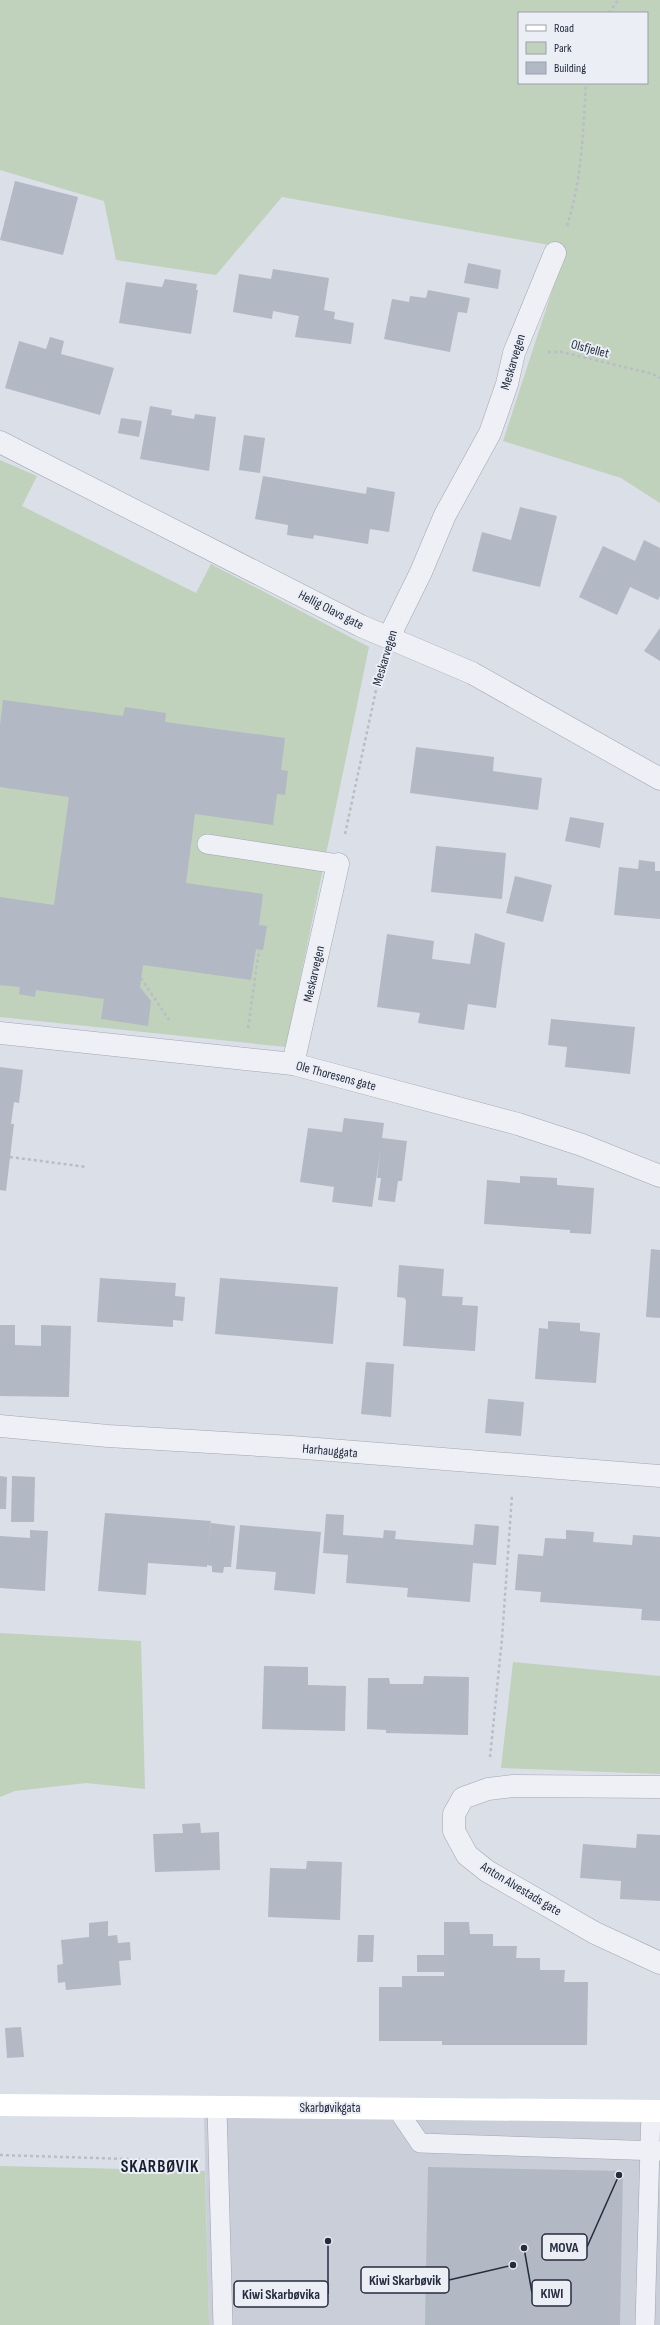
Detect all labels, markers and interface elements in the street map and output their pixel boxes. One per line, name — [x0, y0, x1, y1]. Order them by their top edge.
legend — [518, 12, 648, 84]
text: Road — [554, 21, 574, 36]
text: Park — [554, 41, 572, 56]
text: Building — [554, 61, 586, 76]
street label: Meskarvegen — [497, 332, 529, 392]
street label: Olsfjellet — [569, 336, 611, 362]
street label: Hellig Olavs gate — [296, 587, 366, 633]
street label: Meskarvegen — [369, 628, 401, 688]
street label: Meskarvegen — [300, 944, 328, 1004]
street label: Ole Thoresens gate — [294, 1058, 378, 1094]
street label: Harhauggata — [302, 1441, 358, 1461]
street label: Anton Alvestads gate — [477, 1858, 564, 1919]
street label: Skarbøvikgata — [299, 2100, 361, 2116]
district label: SKARBØVIK — [121, 2157, 199, 2177]
callout: MOVA — [542, 2234, 587, 2260]
text: MOVA — [550, 2239, 579, 2256]
callout: Kiwi Skarbøvik — [361, 2267, 449, 2293]
text: Kiwi Skarbøvik — [369, 2272, 441, 2289]
callout: KIWI — [532, 2280, 571, 2306]
callout: Kiwi Skarbøvika — [234, 2281, 328, 2307]
text: KIWI — [541, 2285, 563, 2302]
text: Kiwi Skarbøvika — [242, 2286, 320, 2303]

